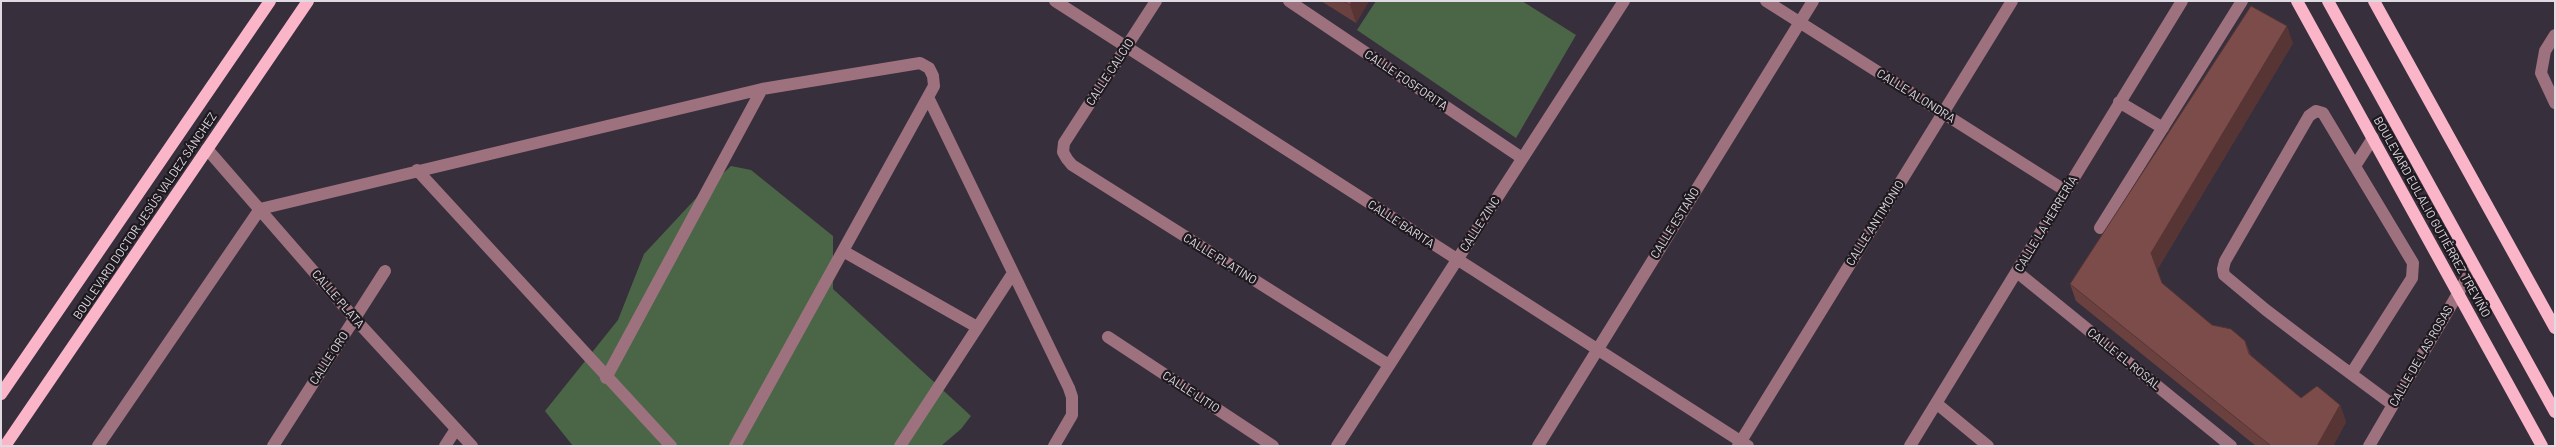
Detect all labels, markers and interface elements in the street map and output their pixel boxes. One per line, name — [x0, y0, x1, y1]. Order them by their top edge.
street label: CALLE CALCIO — [1083, 36, 1137, 108]
street label: CALLE FOSFORITA — [1362, 47, 1450, 113]
street label: CALLE ALONDRA — [1874, 66, 1958, 126]
street label: BOULEVARD DOCTOR JESÚS VALDEZ SÁNCHEZ — [70, 110, 220, 322]
street label: BOULEVARD EULALIO GUTIÉRREZ TREVIÑO — [2371, 114, 2493, 320]
street label: CALLE LA HERRERÍA — [2012, 173, 2080, 275]
street label: CALLE ANTIMONIO — [1843, 178, 1907, 268]
street label: CALLE ESTAÑO — [1647, 185, 1703, 261]
street label: CALLE ZINC — [1457, 194, 1503, 254]
street label: CALLE BARITA — [1365, 197, 1437, 251]
street label: CALLE PLATINO — [1180, 231, 1260, 287]
street label: CALLE PLATA — [309, 267, 367, 331]
street label: CALLE DE LAS ROSAS — [2386, 303, 2456, 409]
street label: CALLE EL ROSAL — [2084, 325, 2164, 393]
street label: CALLE ORO — [307, 329, 351, 387]
street label: CALLE LITIO — [1160, 368, 1222, 416]

